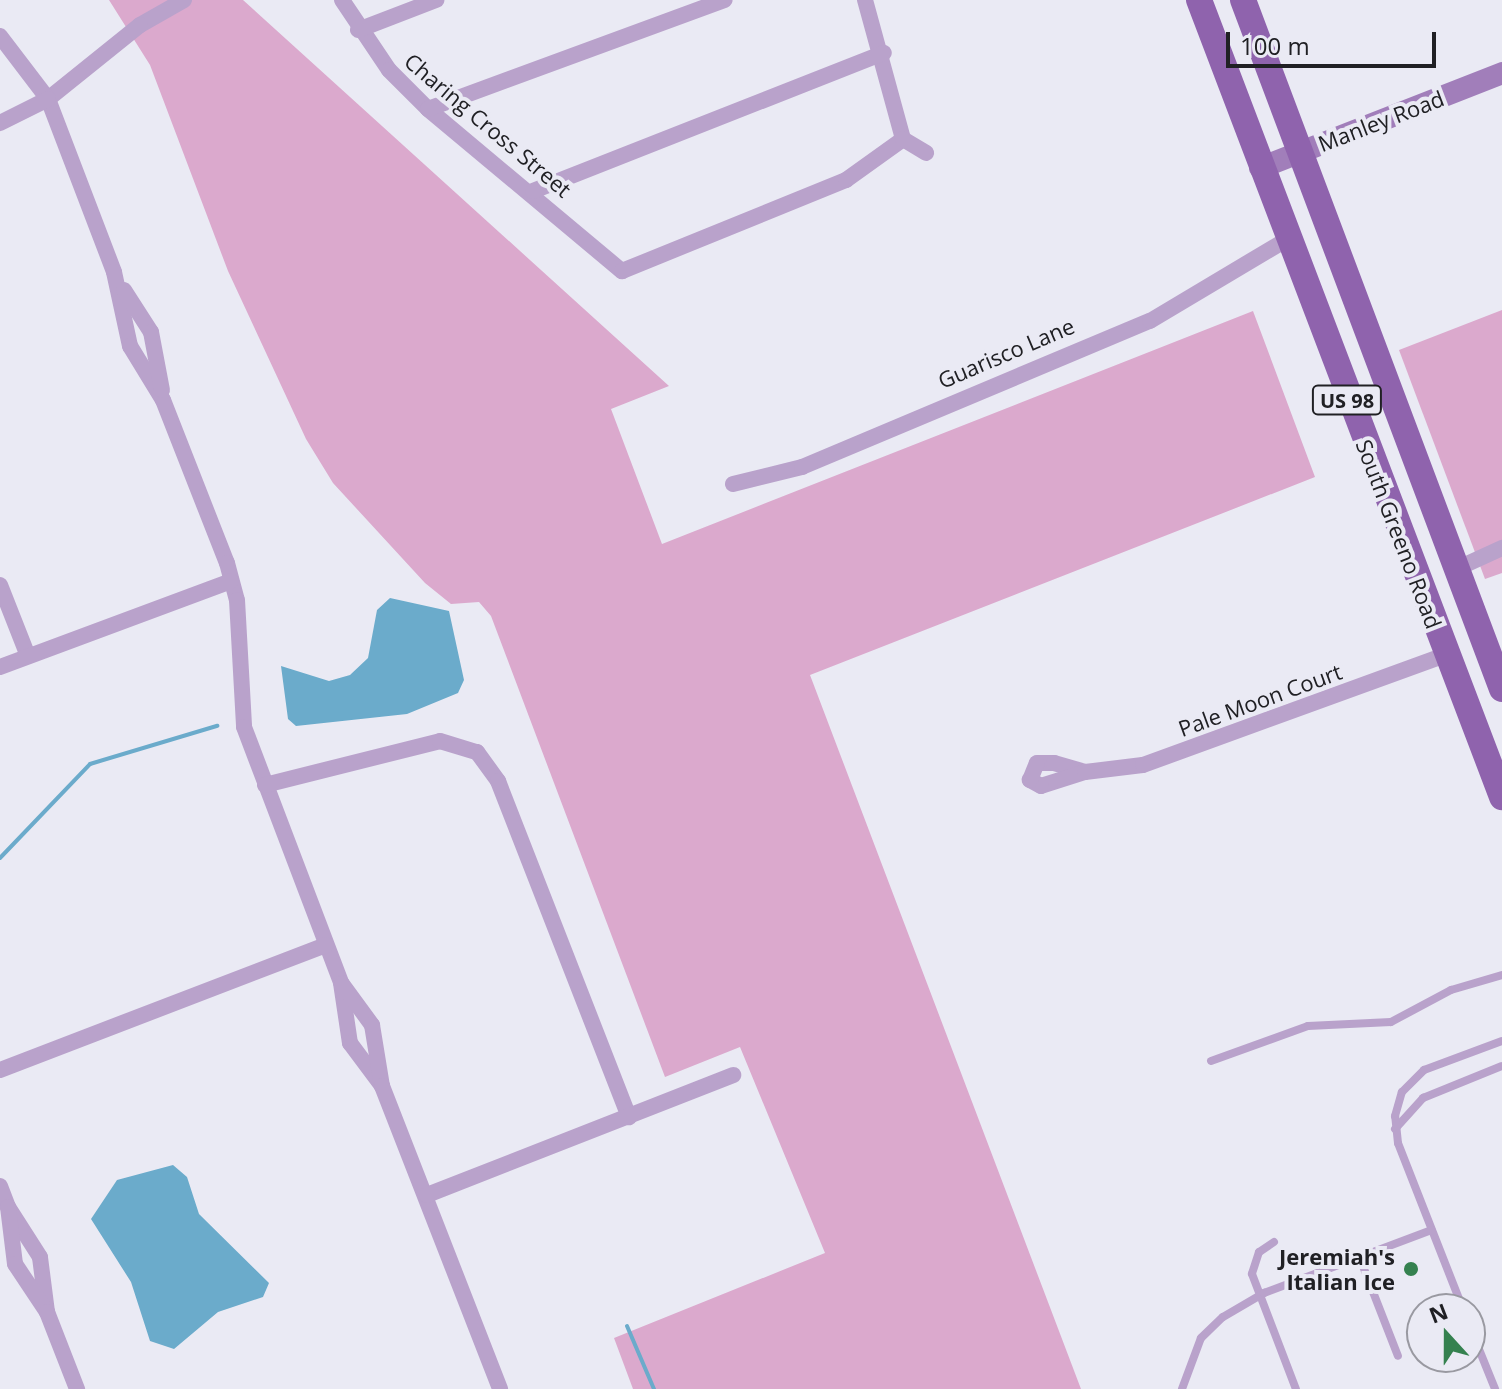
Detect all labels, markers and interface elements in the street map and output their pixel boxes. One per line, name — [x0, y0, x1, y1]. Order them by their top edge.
scale bar — [1230, 16, 1440, 66]
text: 100 m — [1240, 29, 1310, 62]
street label: Charing Cross Street — [399, 48, 577, 202]
street label: Manley Road — [1314, 85, 1448, 157]
street label: Guarisco Lane — [934, 312, 1078, 394]
road number: US 98 — [1311, 384, 1383, 416]
street label: South Greeno Road — [1351, 436, 1447, 632]
street label: Pale Moon Court — [1175, 658, 1345, 742]
place label: Jeremiah's Italian Ice — [1279, 1243, 1395, 1294]
marker: Jeremiah's Italian Ice — [1402, 1260, 1420, 1278]
north arrow — [1406, 1293, 1486, 1373]
text: N — [1424, 1295, 1452, 1330]

